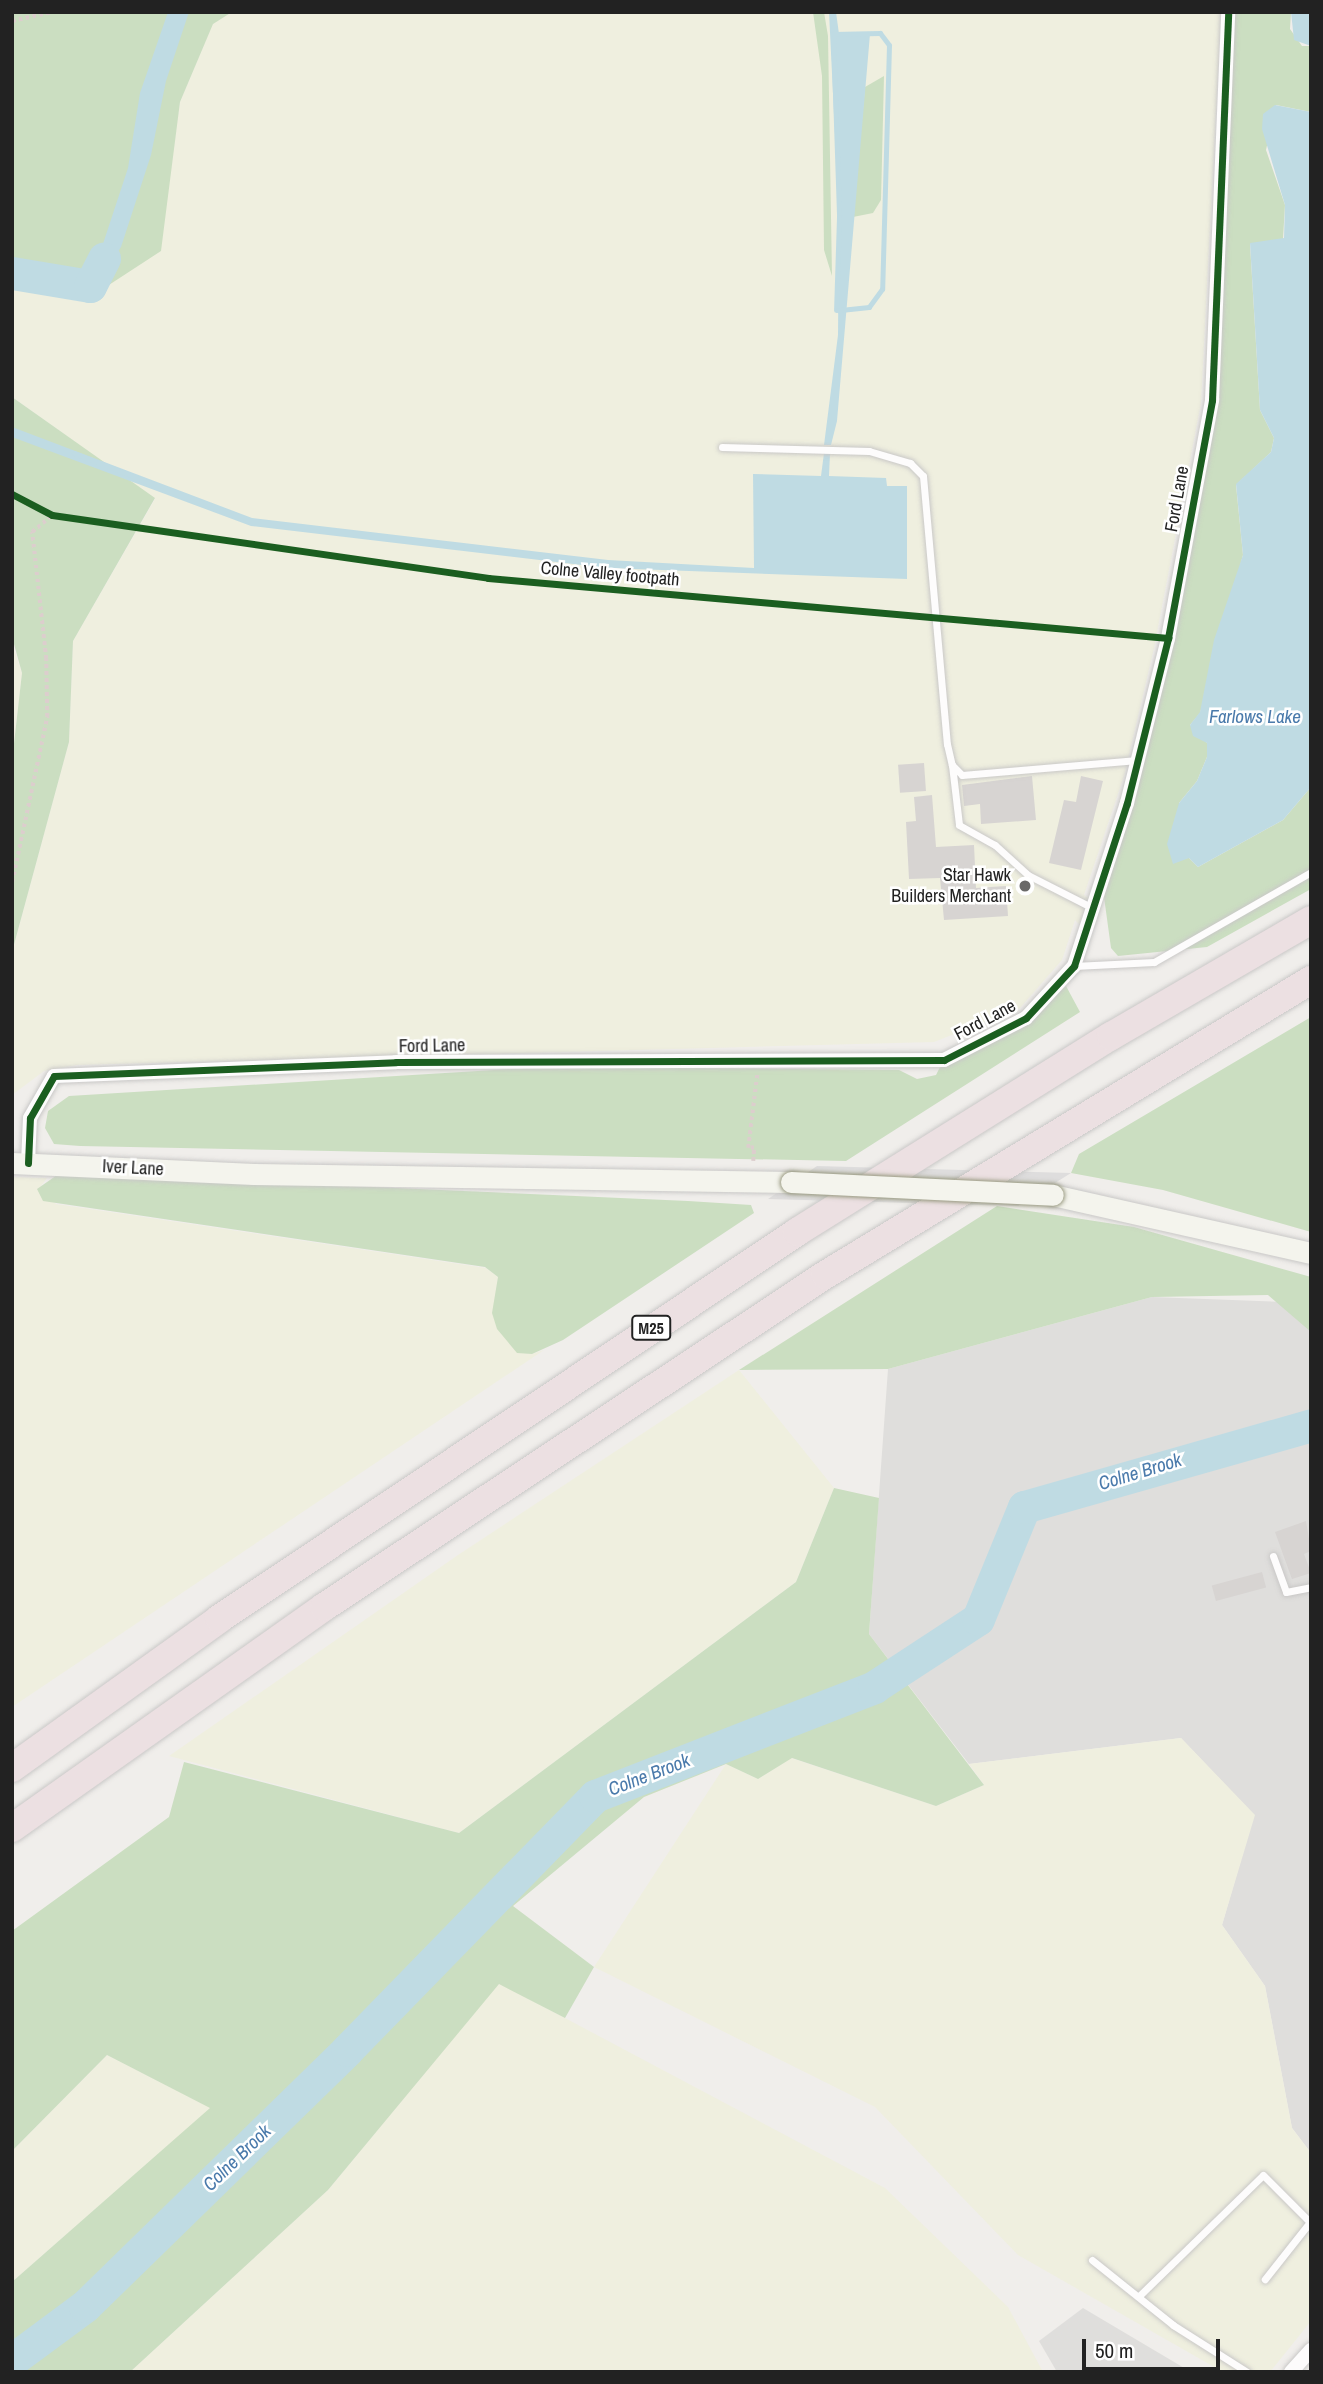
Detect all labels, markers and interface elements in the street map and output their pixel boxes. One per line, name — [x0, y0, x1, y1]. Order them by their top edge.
street label: Ford Lane — [1161, 464, 1193, 534]
street label: Colne Valley footpath — [540, 557, 680, 591]
water label: Farlows Lake — [1209, 706, 1301, 728]
place label: Star Hawk Builders Merchant — [891, 865, 1011, 908]
marker: Star Hawk Builders Merchant — [1017, 878, 1033, 894]
street label: Ford Lane — [951, 995, 1019, 1045]
street label: Ford Lane — [399, 1035, 465, 1057]
street label: Iver Lane — [102, 1156, 164, 1180]
road number: M25 — [630, 1316, 672, 1340]
water label: Colne Brook — [1096, 1449, 1184, 1495]
water label: Colne Brook — [605, 1749, 693, 1801]
water label: Colne Brook — [198, 2120, 276, 2196]
scale bar — [1085, 2324, 1223, 2368]
text: 50 m — [1095, 2336, 1133, 2365]

